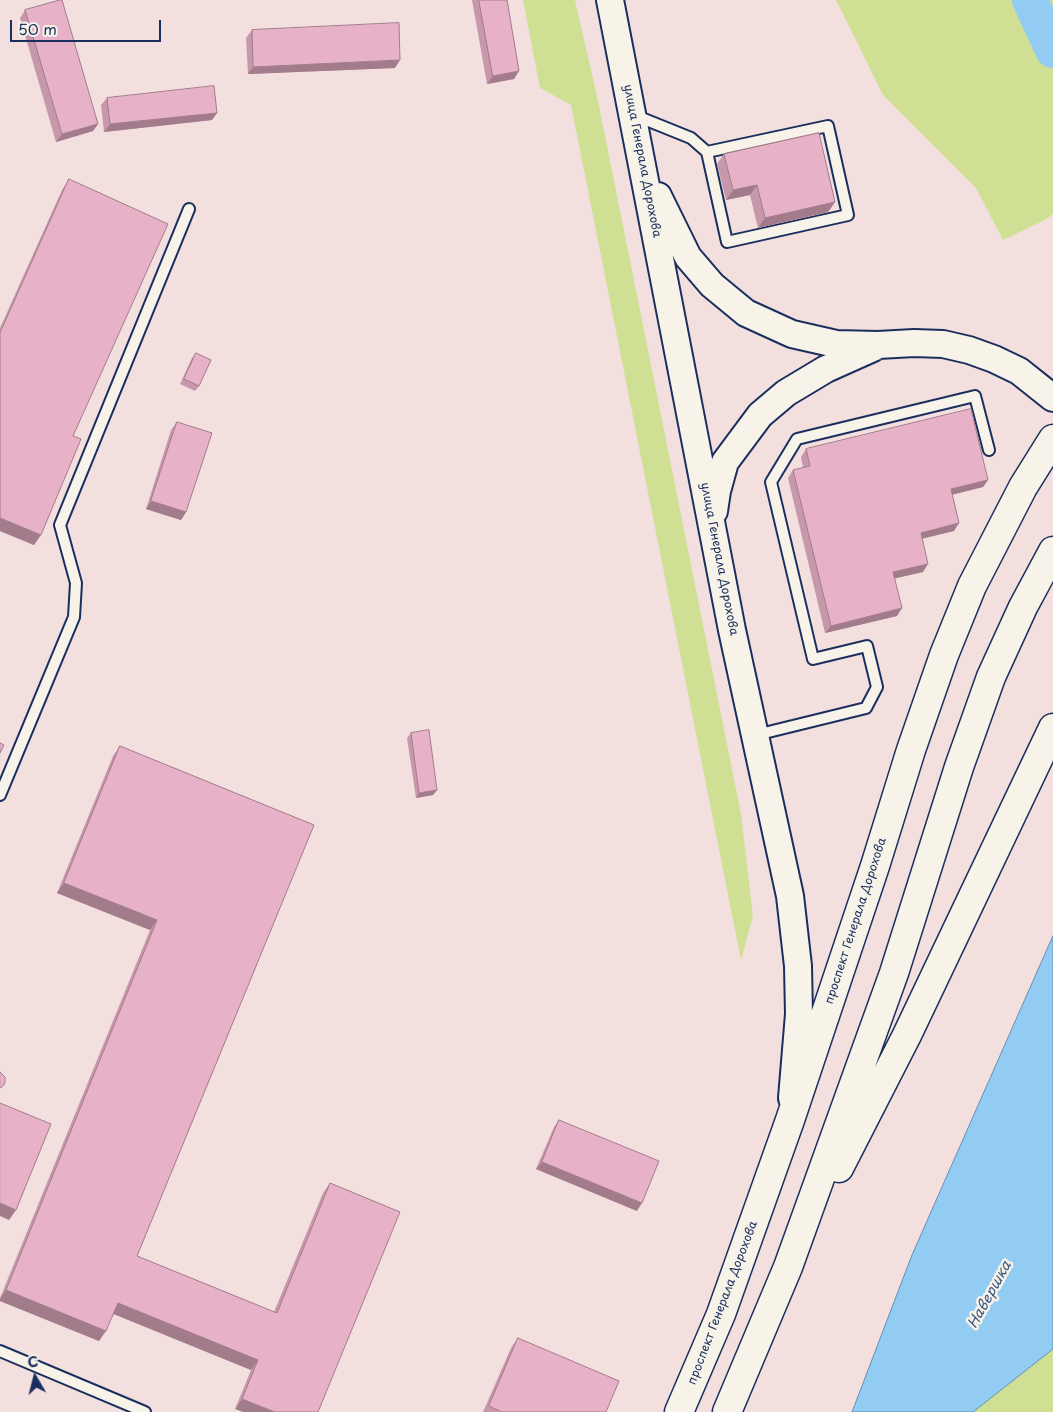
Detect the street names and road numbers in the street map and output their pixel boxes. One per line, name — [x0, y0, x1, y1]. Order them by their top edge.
street label: улица Генерала Дорохова — [620, 83, 664, 239]
street label: улица Генерала Дорохова — [697, 481, 741, 637]
street label: проспект Генерала Дорохова — [822, 836, 890, 1006]
street label: проспект Генерала Дорохова — [685, 1219, 761, 1387]

